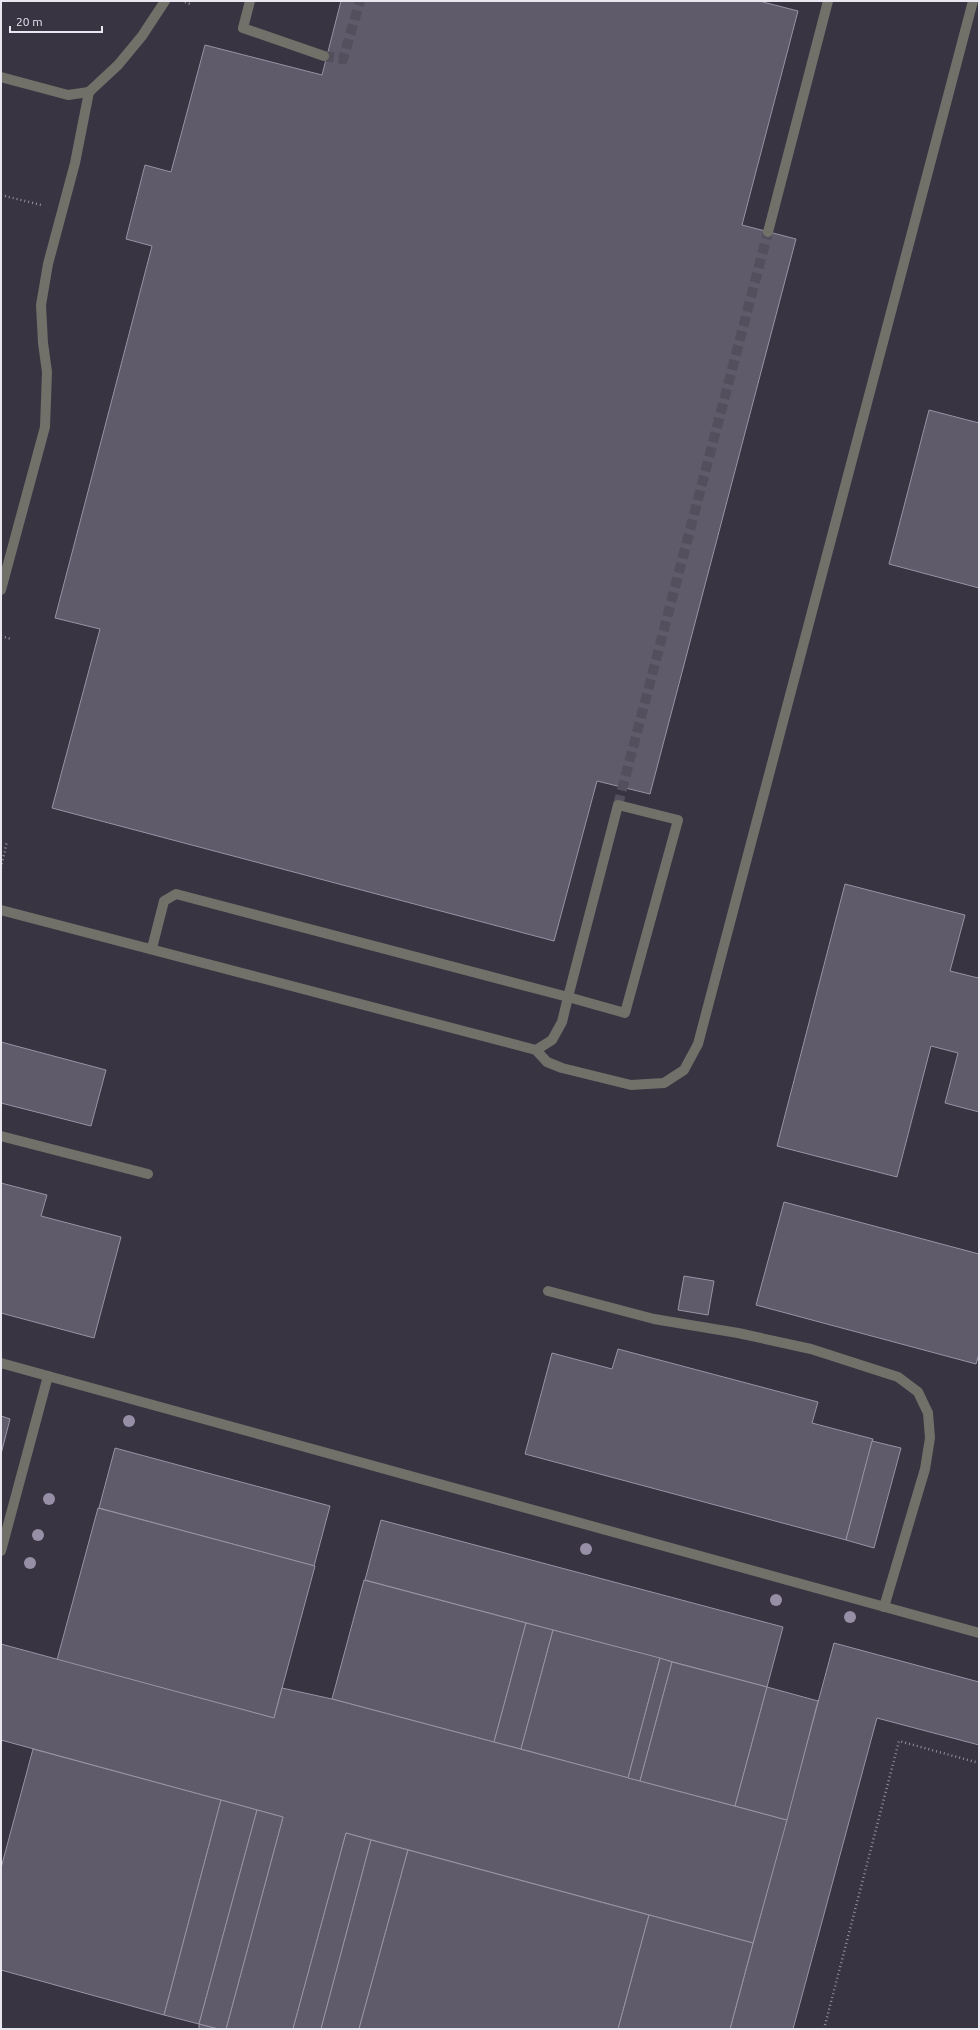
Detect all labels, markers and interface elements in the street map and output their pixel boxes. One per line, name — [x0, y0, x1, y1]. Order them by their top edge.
scale bar — [10, 8, 102, 34]
text: 20 m — [16, 15, 43, 28]

